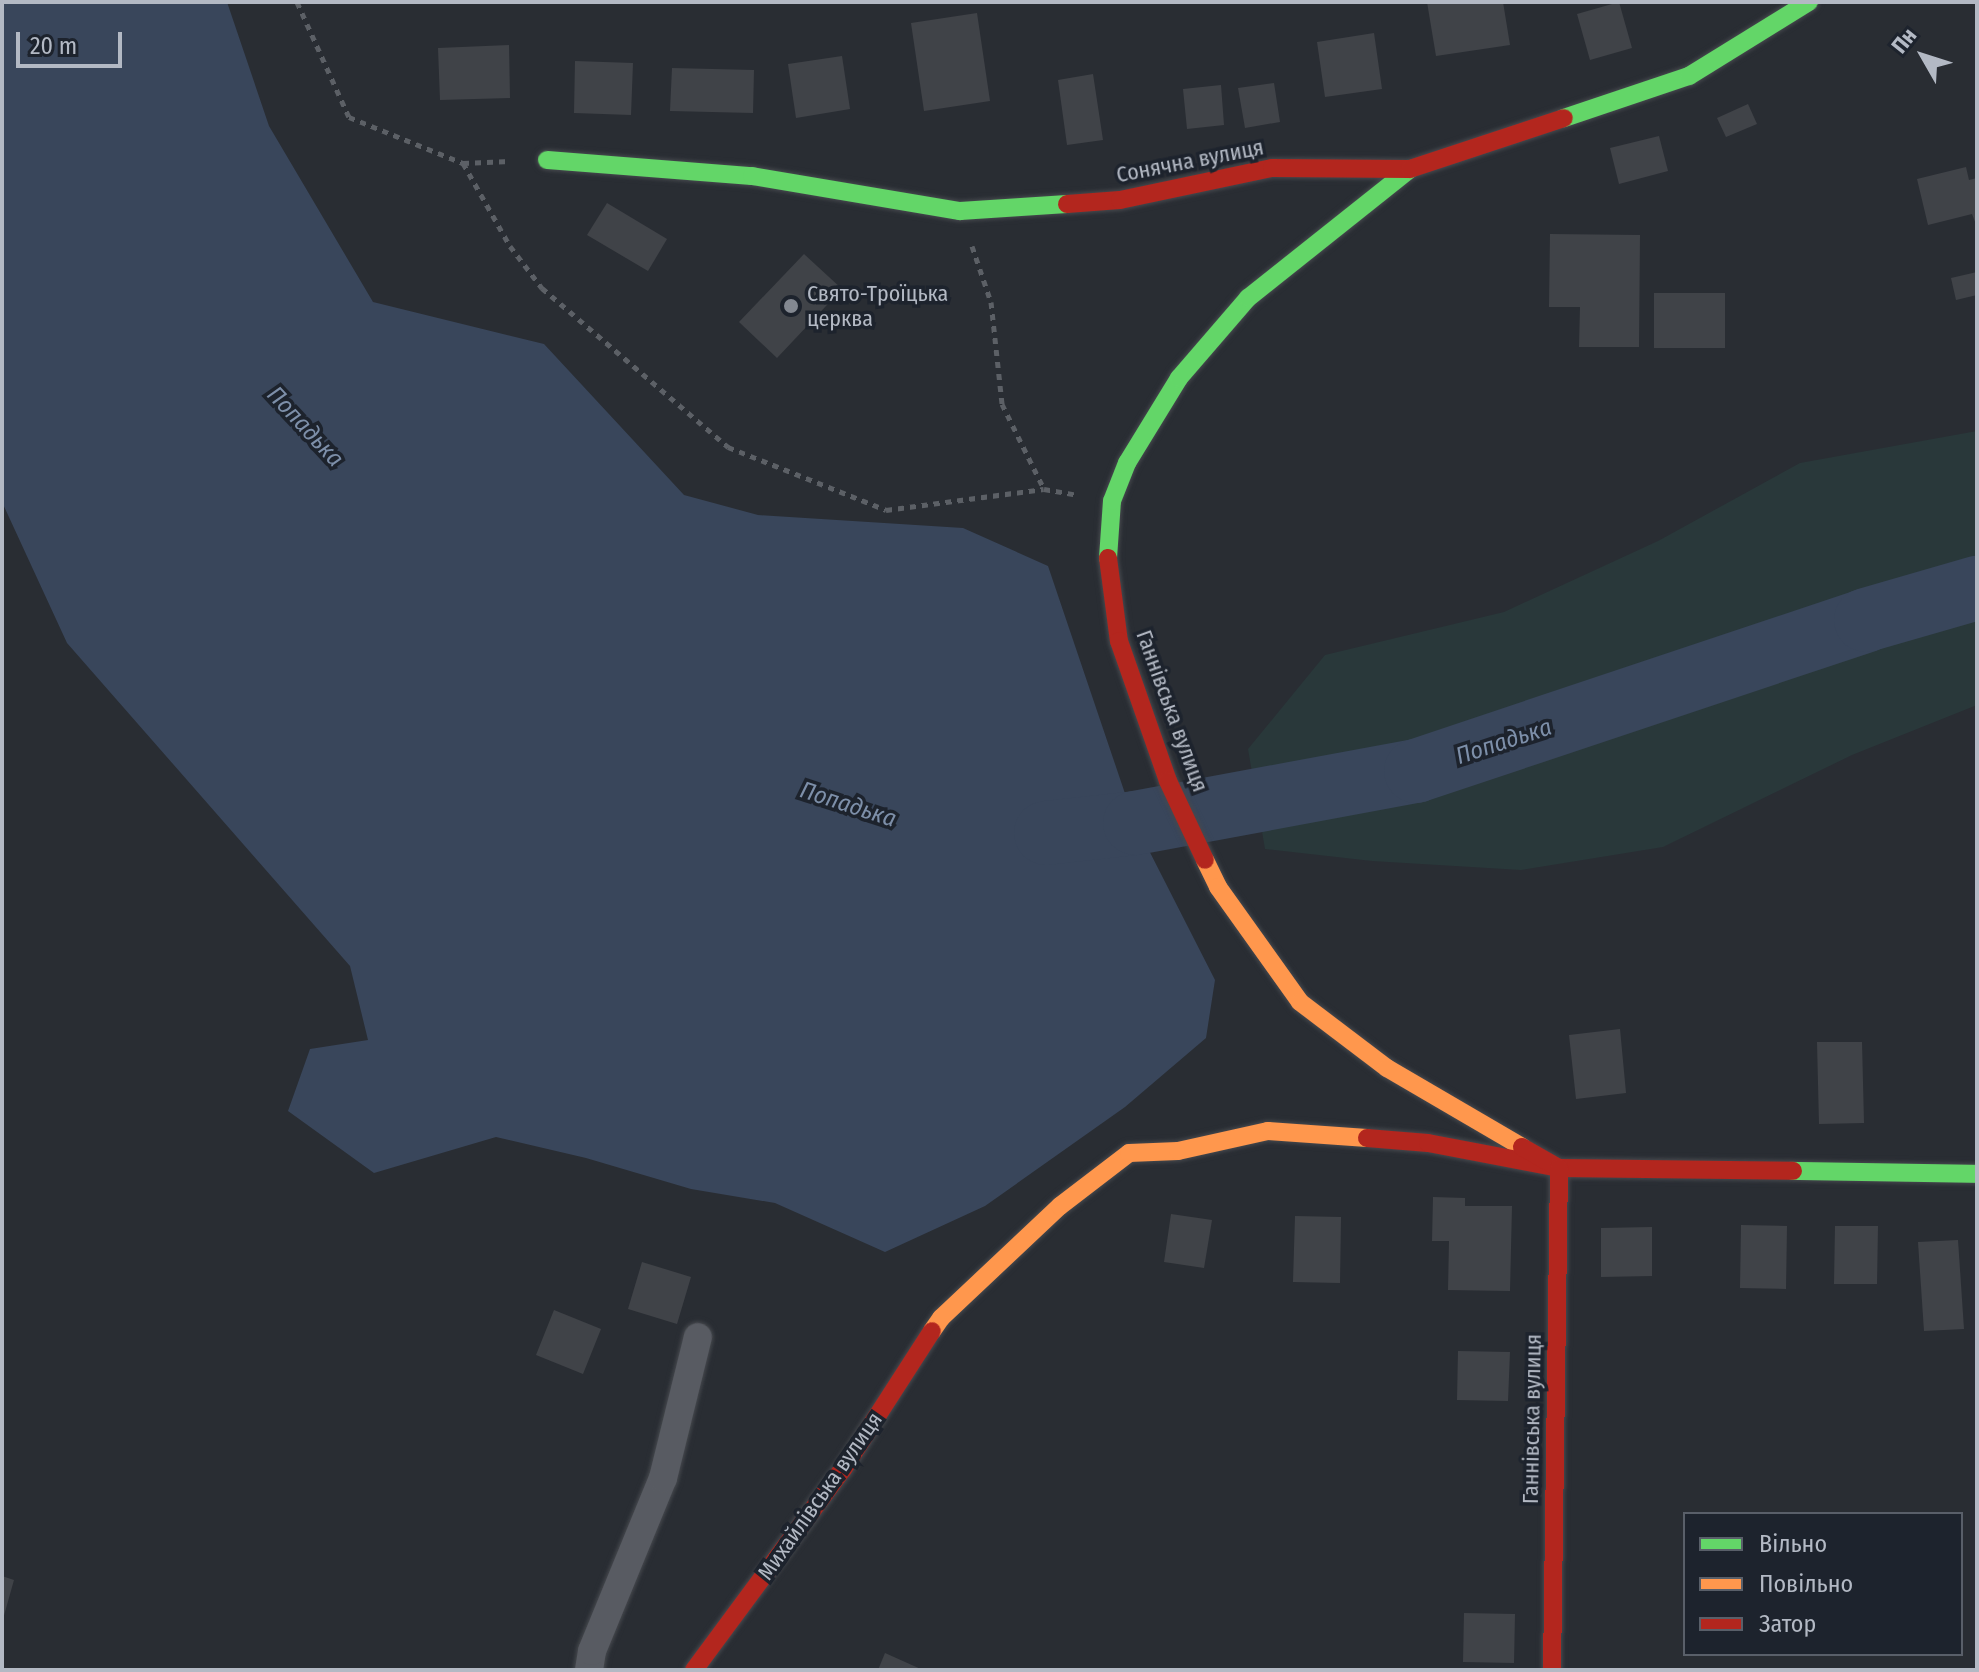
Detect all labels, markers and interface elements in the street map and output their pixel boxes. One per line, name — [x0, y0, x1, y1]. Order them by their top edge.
scale bar — [20, 16, 126, 66]
north arrow — [1883, 16, 1963, 96]
text: Пн — [1886, 22, 1922, 59]
text: 20 m — [30, 32, 77, 60]
street label: Сонячна вулиця — [1114, 134, 1266, 188]
place label: Свято-Троїцька церква — [807, 280, 948, 332]
marker: Свято-Троїцька церква — [782, 297, 800, 315]
water label: Попадька — [261, 381, 349, 473]
street label: Ганнівська вулиця — [1130, 627, 1214, 795]
water label: Попадька — [1452, 713, 1556, 771]
water label: Попадька — [796, 776, 900, 834]
street label: Ганнівська вулиця — [1517, 1334, 1547, 1504]
street label: Михайлівська вулиця — [752, 1407, 888, 1585]
legend — [1683, 1512, 1963, 1656]
text: Вільно — [1759, 1530, 1827, 1558]
text: Повільно — [1759, 1570, 1853, 1598]
text: Затор — [1759, 1610, 1816, 1638]

